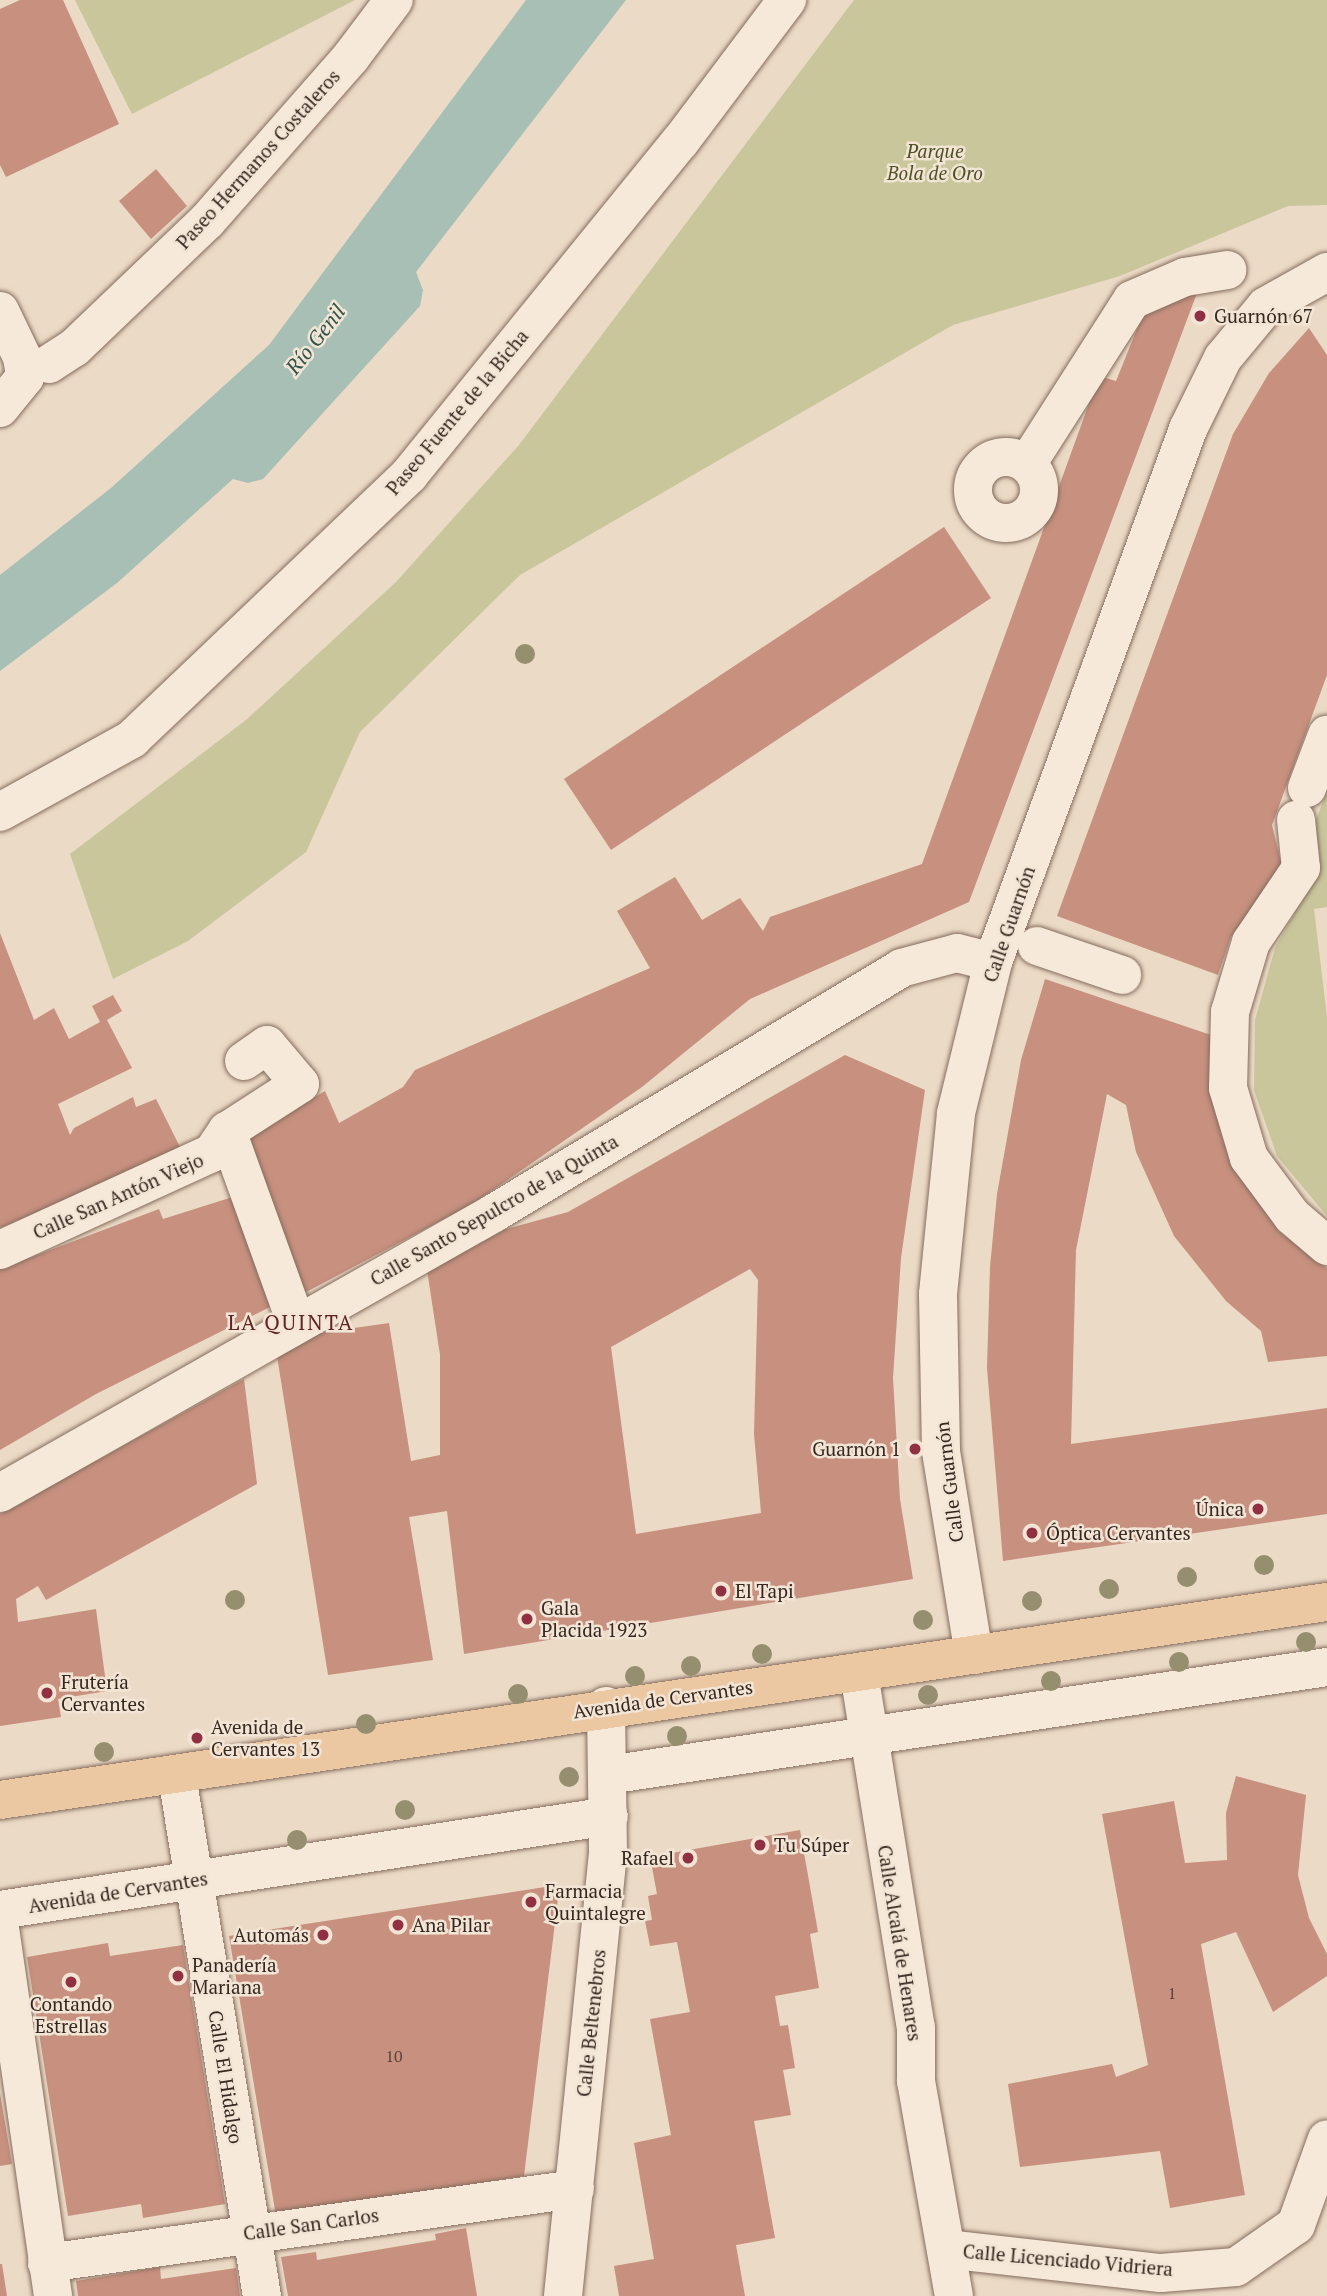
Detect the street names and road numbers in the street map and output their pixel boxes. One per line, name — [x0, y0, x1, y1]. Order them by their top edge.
street label: Paseo Hermanos Costaleros — [171, 65, 345, 253]
street label: Paseo Fuente de la Bicha — [381, 325, 533, 499]
street label: Calle Guarnón — [978, 863, 1040, 985]
street label: Calle Santo Sepulcro de la Quinta — [366, 1130, 622, 1290]
street label: Calle San Antón Viejo — [29, 1148, 207, 1244]
street label: Calle Guarnón — [930, 1420, 968, 1544]
street label: Avenida de Cervantes — [572, 1675, 754, 1723]
street label: Calle Alcalá de Henares — [873, 1843, 927, 2043]
street label: Avenida de Cervantes — [27, 1867, 209, 1917]
street label: Calle Beltenebros — [572, 1948, 610, 2098]
street label: Calle El Hidalgo — [204, 2009, 248, 2145]
street label: Calle San Carlos — [242, 2203, 380, 2245]
street label: Calle Licenciado Vidriera — [962, 2239, 1174, 2281]

